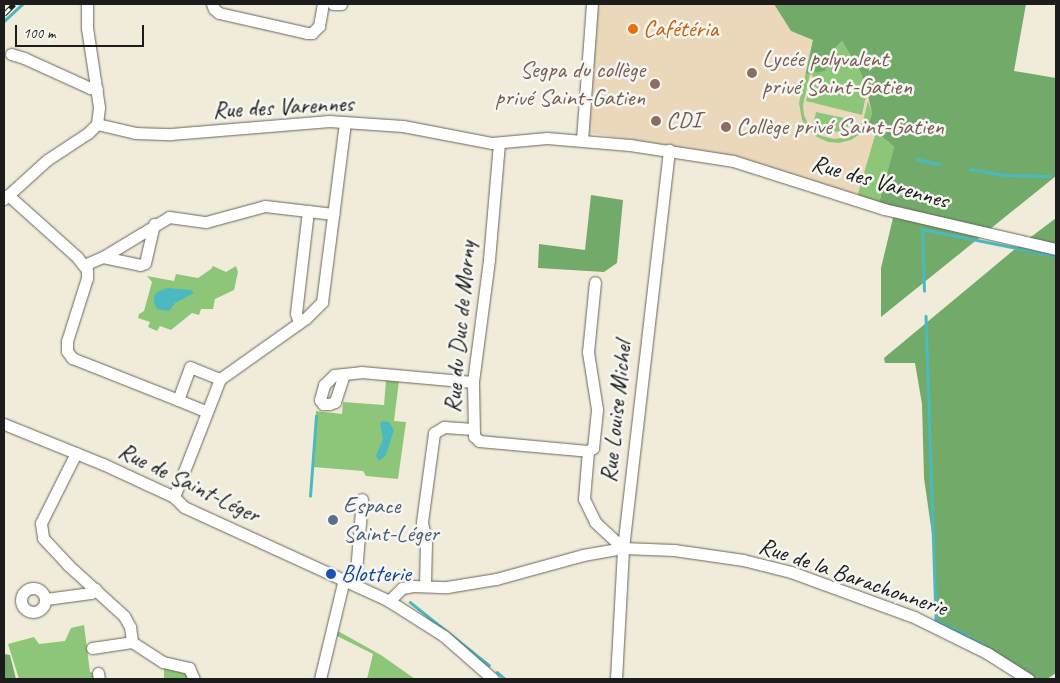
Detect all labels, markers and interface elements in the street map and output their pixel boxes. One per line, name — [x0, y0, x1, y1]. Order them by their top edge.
scale bar — [18, 15, 146, 47]
place label: Cafétéria — [643, 15, 718, 43]
marker: Cafétéria — [627, 23, 639, 35]
text: 100 m — [23, 24, 55, 43]
place label: Lycée polyvalent privé Saint-Gatien — [762, 45, 912, 101]
place label: Segpa du collège privé Saint-Gatien — [495, 56, 645, 112]
marker: Lycée polyvalent privé Saint-Gatien — [746, 67, 758, 79]
marker: Segpa du collège privé Saint-Gatien — [649, 78, 661, 90]
street label: Rue des Varennes — [212, 89, 354, 125]
place label: CDI — [666, 107, 701, 135]
place label: Collège privé Saint-Gatien — [736, 113, 944, 141]
marker: CDI — [650, 115, 662, 127]
marker: Collège privé Saint-Gatien — [720, 121, 732, 133]
street label: Rue des Varennes — [808, 149, 952, 215]
street label: Rue du Duc de Morny — [438, 240, 482, 414]
street label: Rue Louise Michel — [594, 340, 638, 484]
street label: Rue de Saint-Léger — [114, 436, 264, 530]
place label: Espace Saint-Léger — [343, 492, 439, 548]
marker: Espace Saint-Léger — [327, 514, 339, 526]
street label: Rue de la Barachonnerie — [755, 531, 951, 623]
place label: Blotterie — [341, 560, 411, 588]
marker: Blotterie — [325, 568, 337, 580]

